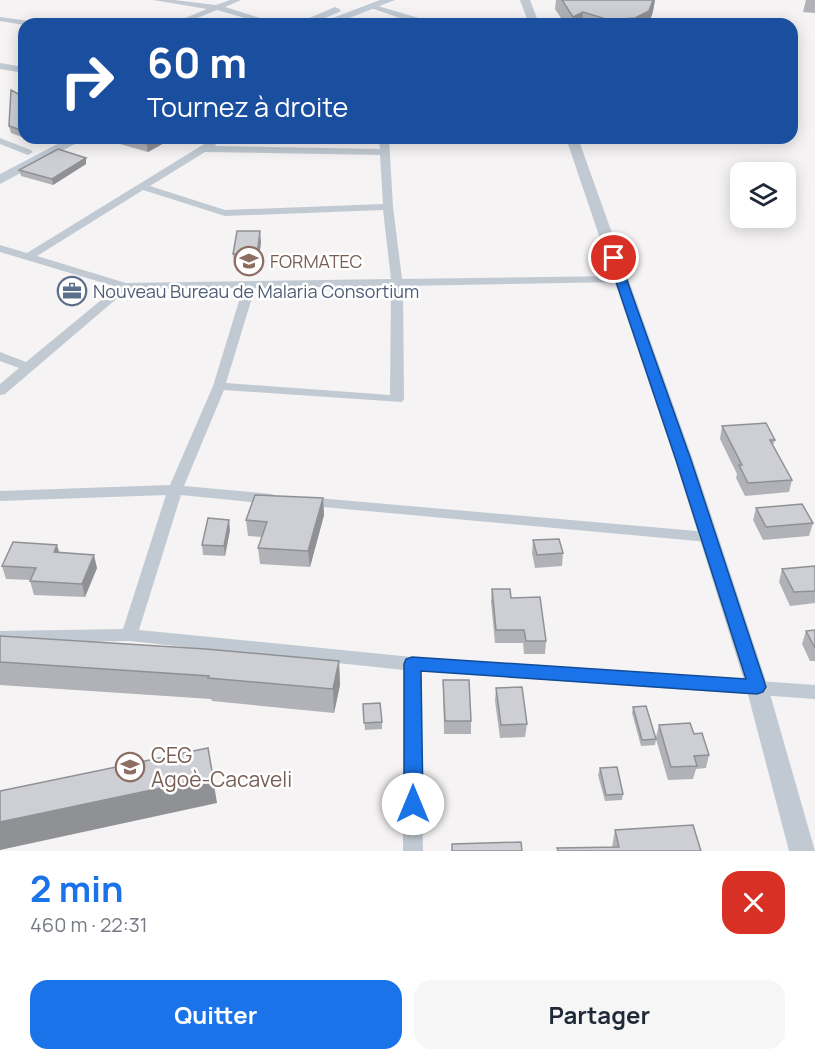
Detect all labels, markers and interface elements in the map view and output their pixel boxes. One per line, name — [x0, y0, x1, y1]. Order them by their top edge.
text: 60 m — [147, 33, 247, 91]
icon: right — [48, 42, 126, 120]
text: Tournez à droite — [147, 88, 348, 125]
map controls — [730, 162, 796, 228]
button: layers — [730, 162, 796, 228]
pin — [588, 232, 639, 283]
icon: arrive — [597, 241, 630, 274]
school or university icon: FORMATEC — [233, 245, 265, 277]
place label: FORMATEC — [270, 249, 362, 273]
office icon: Nouveau Bureau de Malaria Consortium — [56, 275, 88, 307]
place label: Nouveau Bureau de Malaria Consortium — [93, 279, 419, 303]
place label: CEG Agoè-Cacaveli — [151, 741, 292, 793]
school or university icon: CEG Agoè-Cacaveli — [114, 751, 146, 783]
position arrow — [381, 772, 445, 836]
text: 2 min — [30, 864, 124, 913]
button: close — [722, 871, 785, 934]
text: 460 m · 22:31 — [30, 911, 148, 938]
button: Quitter — [30, 980, 402, 1049]
button: Partager — [414, 980, 785, 1049]

